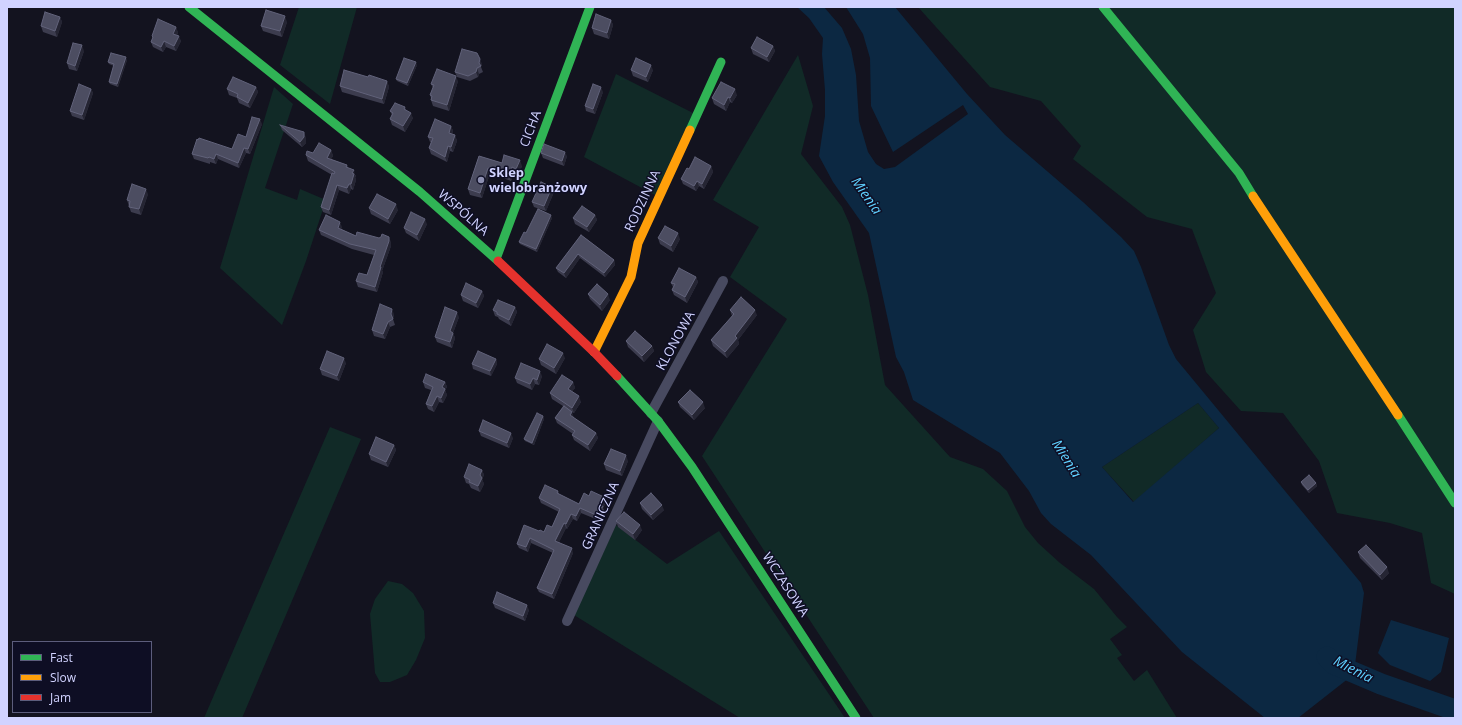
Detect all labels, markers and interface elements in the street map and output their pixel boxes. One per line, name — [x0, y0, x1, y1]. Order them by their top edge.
street label: CICHA — [517, 109, 545, 149]
place label: Sklep wielobranżowy — [489, 165, 587, 196]
street label: RODZINNA — [622, 168, 664, 234]
water label: Mienia — [847, 174, 885, 218]
marker: Sklep wielobranżowy — [476, 175, 486, 185]
street label: WSPÓLNA — [435, 187, 491, 239]
street label: KLONOWA — [653, 309, 699, 373]
water label: Mienia — [1048, 437, 1084, 481]
street label: GRANICZNA — [579, 480, 623, 552]
street label: WCZASOWA — [758, 550, 812, 620]
legend — [12, 641, 152, 713]
text: Fast — [50, 649, 73, 666]
water label: Mienia — [1331, 653, 1375, 687]
text: Slow — [50, 669, 76, 686]
text: Jam — [50, 689, 71, 706]

